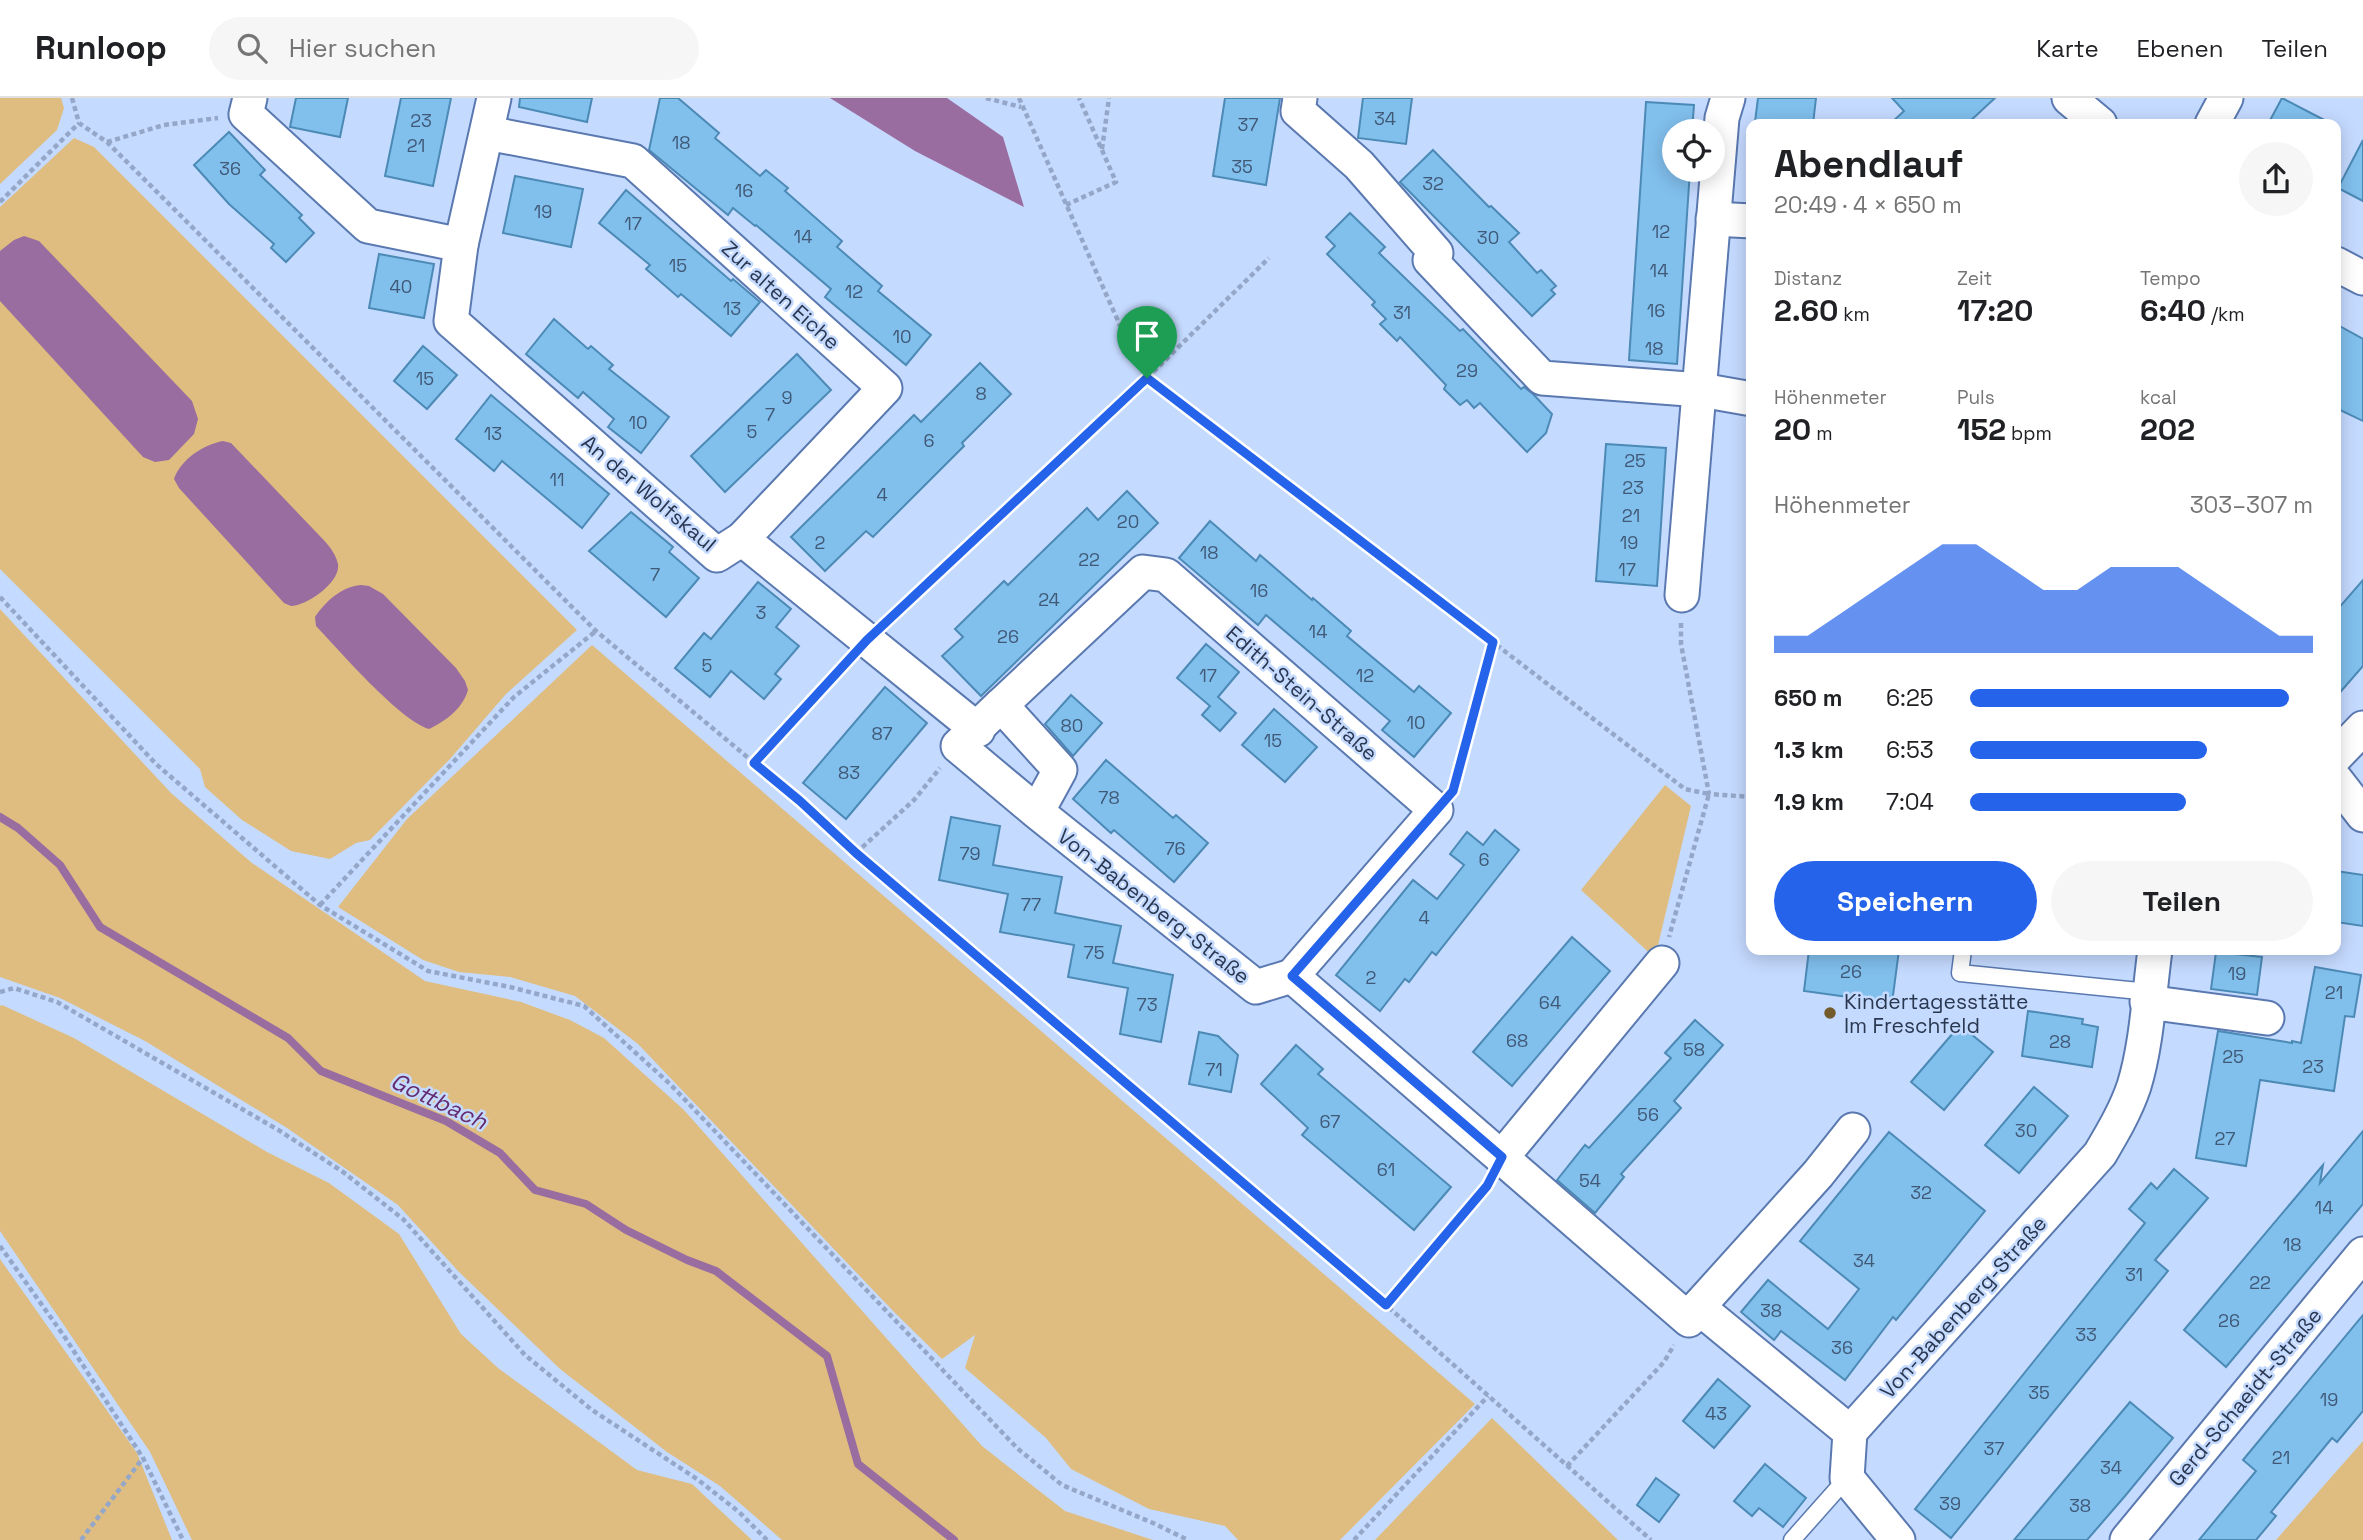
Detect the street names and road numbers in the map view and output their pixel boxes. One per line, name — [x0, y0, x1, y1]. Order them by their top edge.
street label: Zur alten Eiche — [716, 235, 846, 355]
street label: An der Wolfskaul — [576, 429, 722, 557]
street label: Edith-Stein-Straße — [1220, 620, 1384, 766]
street label: Von-Babenberg-Straße — [1052, 822, 1256, 990]
street label: Von-Babenberg-Straße — [1874, 1210, 2052, 1404]
street label: Gerd-Schaeidt-Straße — [2162, 1302, 2328, 1492]

